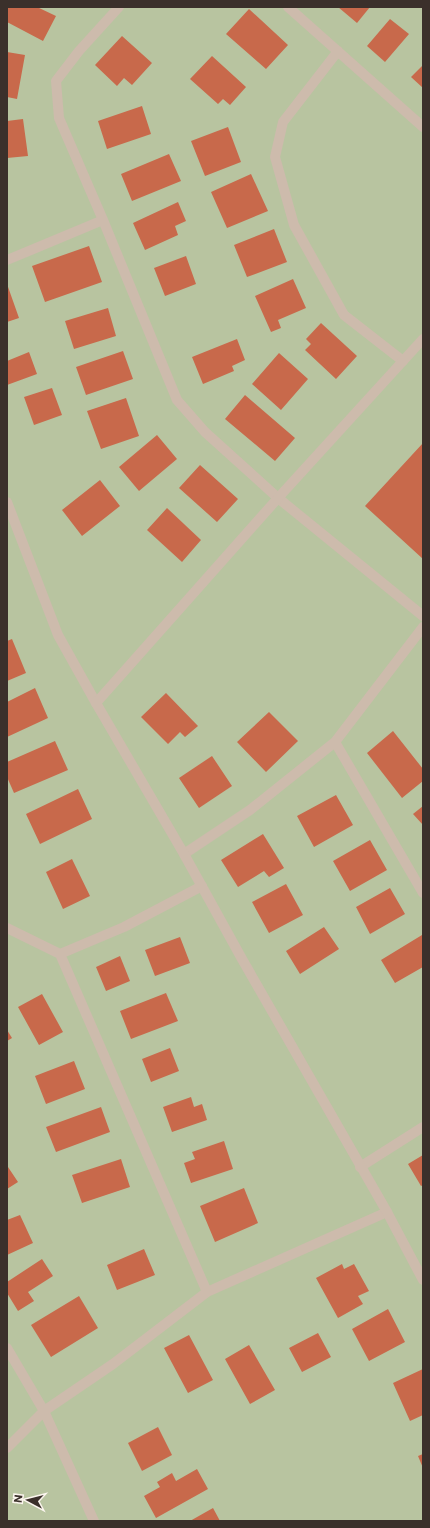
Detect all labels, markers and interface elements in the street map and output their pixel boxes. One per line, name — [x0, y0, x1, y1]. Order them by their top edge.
north arrow — [8, 1480, 48, 1520]
text: N — [11, 1494, 25, 1504]

